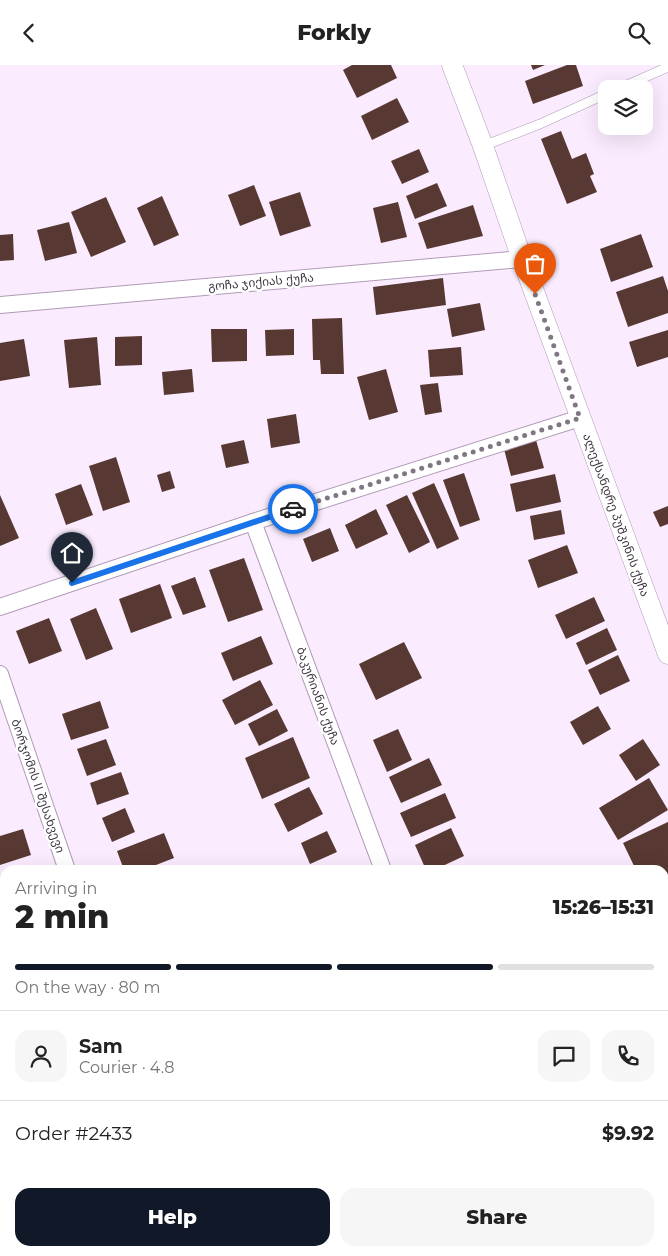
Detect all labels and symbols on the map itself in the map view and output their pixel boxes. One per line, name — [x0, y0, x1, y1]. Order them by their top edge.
pin — [514, 243, 556, 294]
street label: გოჩა ჯიქიას ქუჩა — [208, 269, 314, 294]
street label: ალექსანდრე პუშკინის ქუჩა — [579, 431, 653, 599]
courier — [268, 484, 318, 534]
pin — [51, 532, 93, 583]
street label: ბაკურიანის ქუჩა — [294, 645, 343, 747]
street label: ბორჯომის II შესახვევი — [9, 717, 68, 855]

